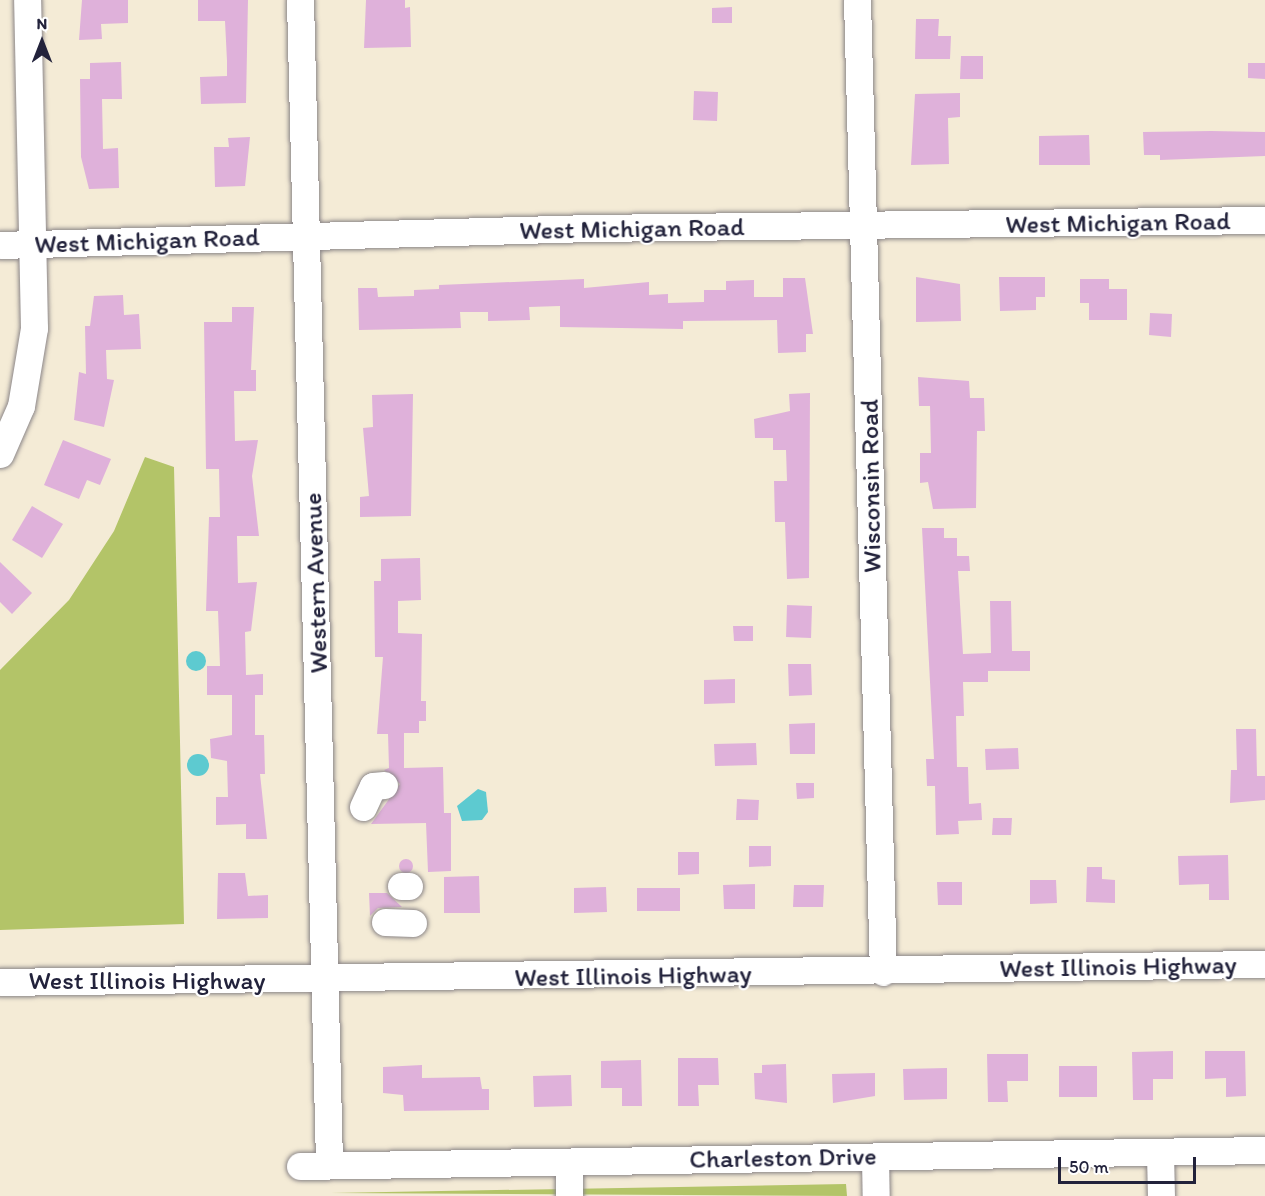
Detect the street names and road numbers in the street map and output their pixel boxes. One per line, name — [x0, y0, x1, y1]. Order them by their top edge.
street label: West Michigan Road — [1006, 205, 1230, 241]
street label: West Michigan Road — [520, 211, 744, 247]
street label: West Michigan Road — [35, 222, 259, 260]
street label: Wisconsin Road — [854, 399, 888, 573]
street label: Western Avenue — [297, 493, 335, 673]
street label: West Illinois Highway — [999, 949, 1237, 985]
street label: West Illinois Highway — [514, 958, 752, 994]
street label: West Illinois Highway — [28, 965, 266, 997]
street label: Charleston Drive — [689, 1141, 877, 1175]

